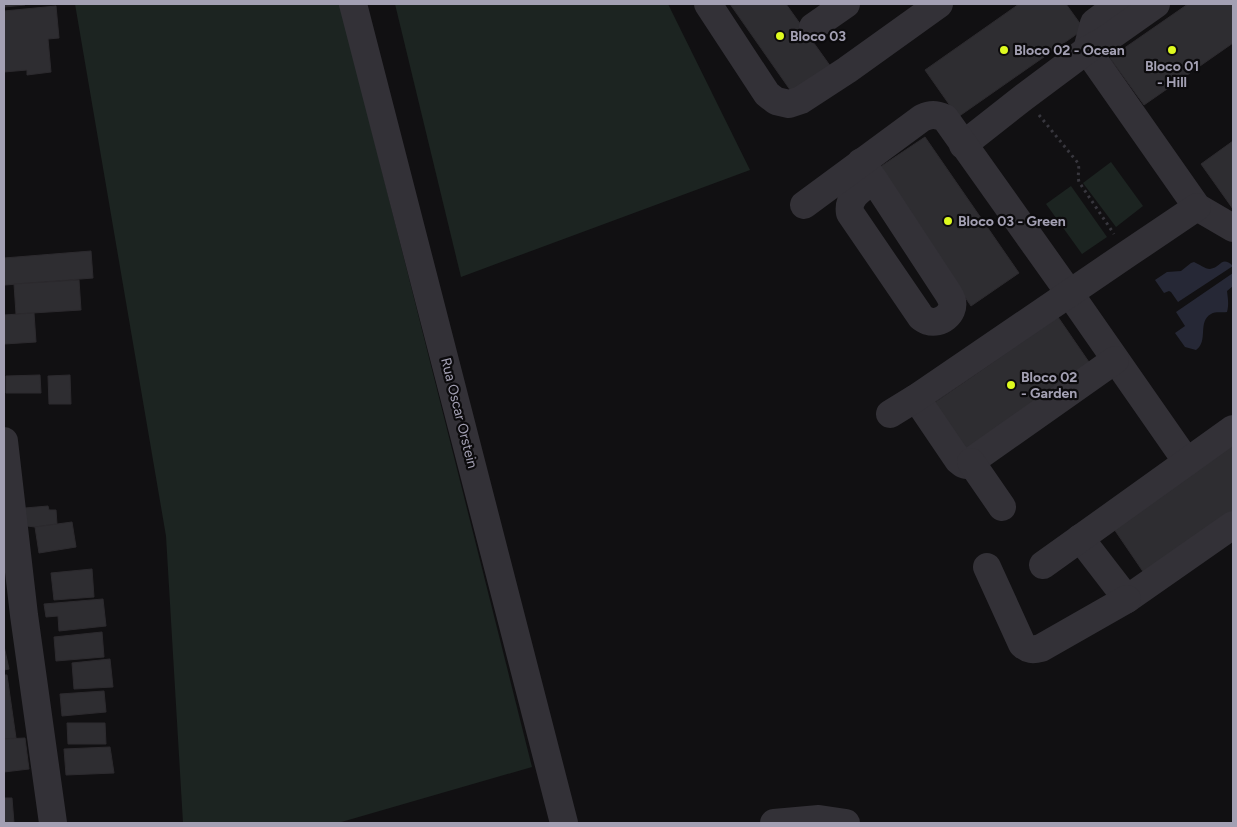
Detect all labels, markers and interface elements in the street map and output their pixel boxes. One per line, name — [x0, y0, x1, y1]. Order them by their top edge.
place label: Bloco 03 — [790, 28, 846, 45]
marker: Bloco 03 — [774, 30, 786, 42]
place label: Bloco 02 - Ocean — [1014, 42, 1125, 59]
marker: Bloco 02 - Ocean — [998, 44, 1010, 56]
marker: Bloco 01 - Hill — [1166, 44, 1178, 56]
place label: Bloco 01 - Hill — [1145, 58, 1199, 91]
place label: Bloco 03 - Green — [958, 213, 1066, 230]
marker: Bloco 03 - Green — [942, 215, 954, 227]
street label: Rua Oscar Orstein — [437, 356, 481, 470]
place label: Bloco 02 - Garden — [1021, 369, 1077, 402]
marker: Bloco 02 - Garden — [1005, 379, 1017, 391]

